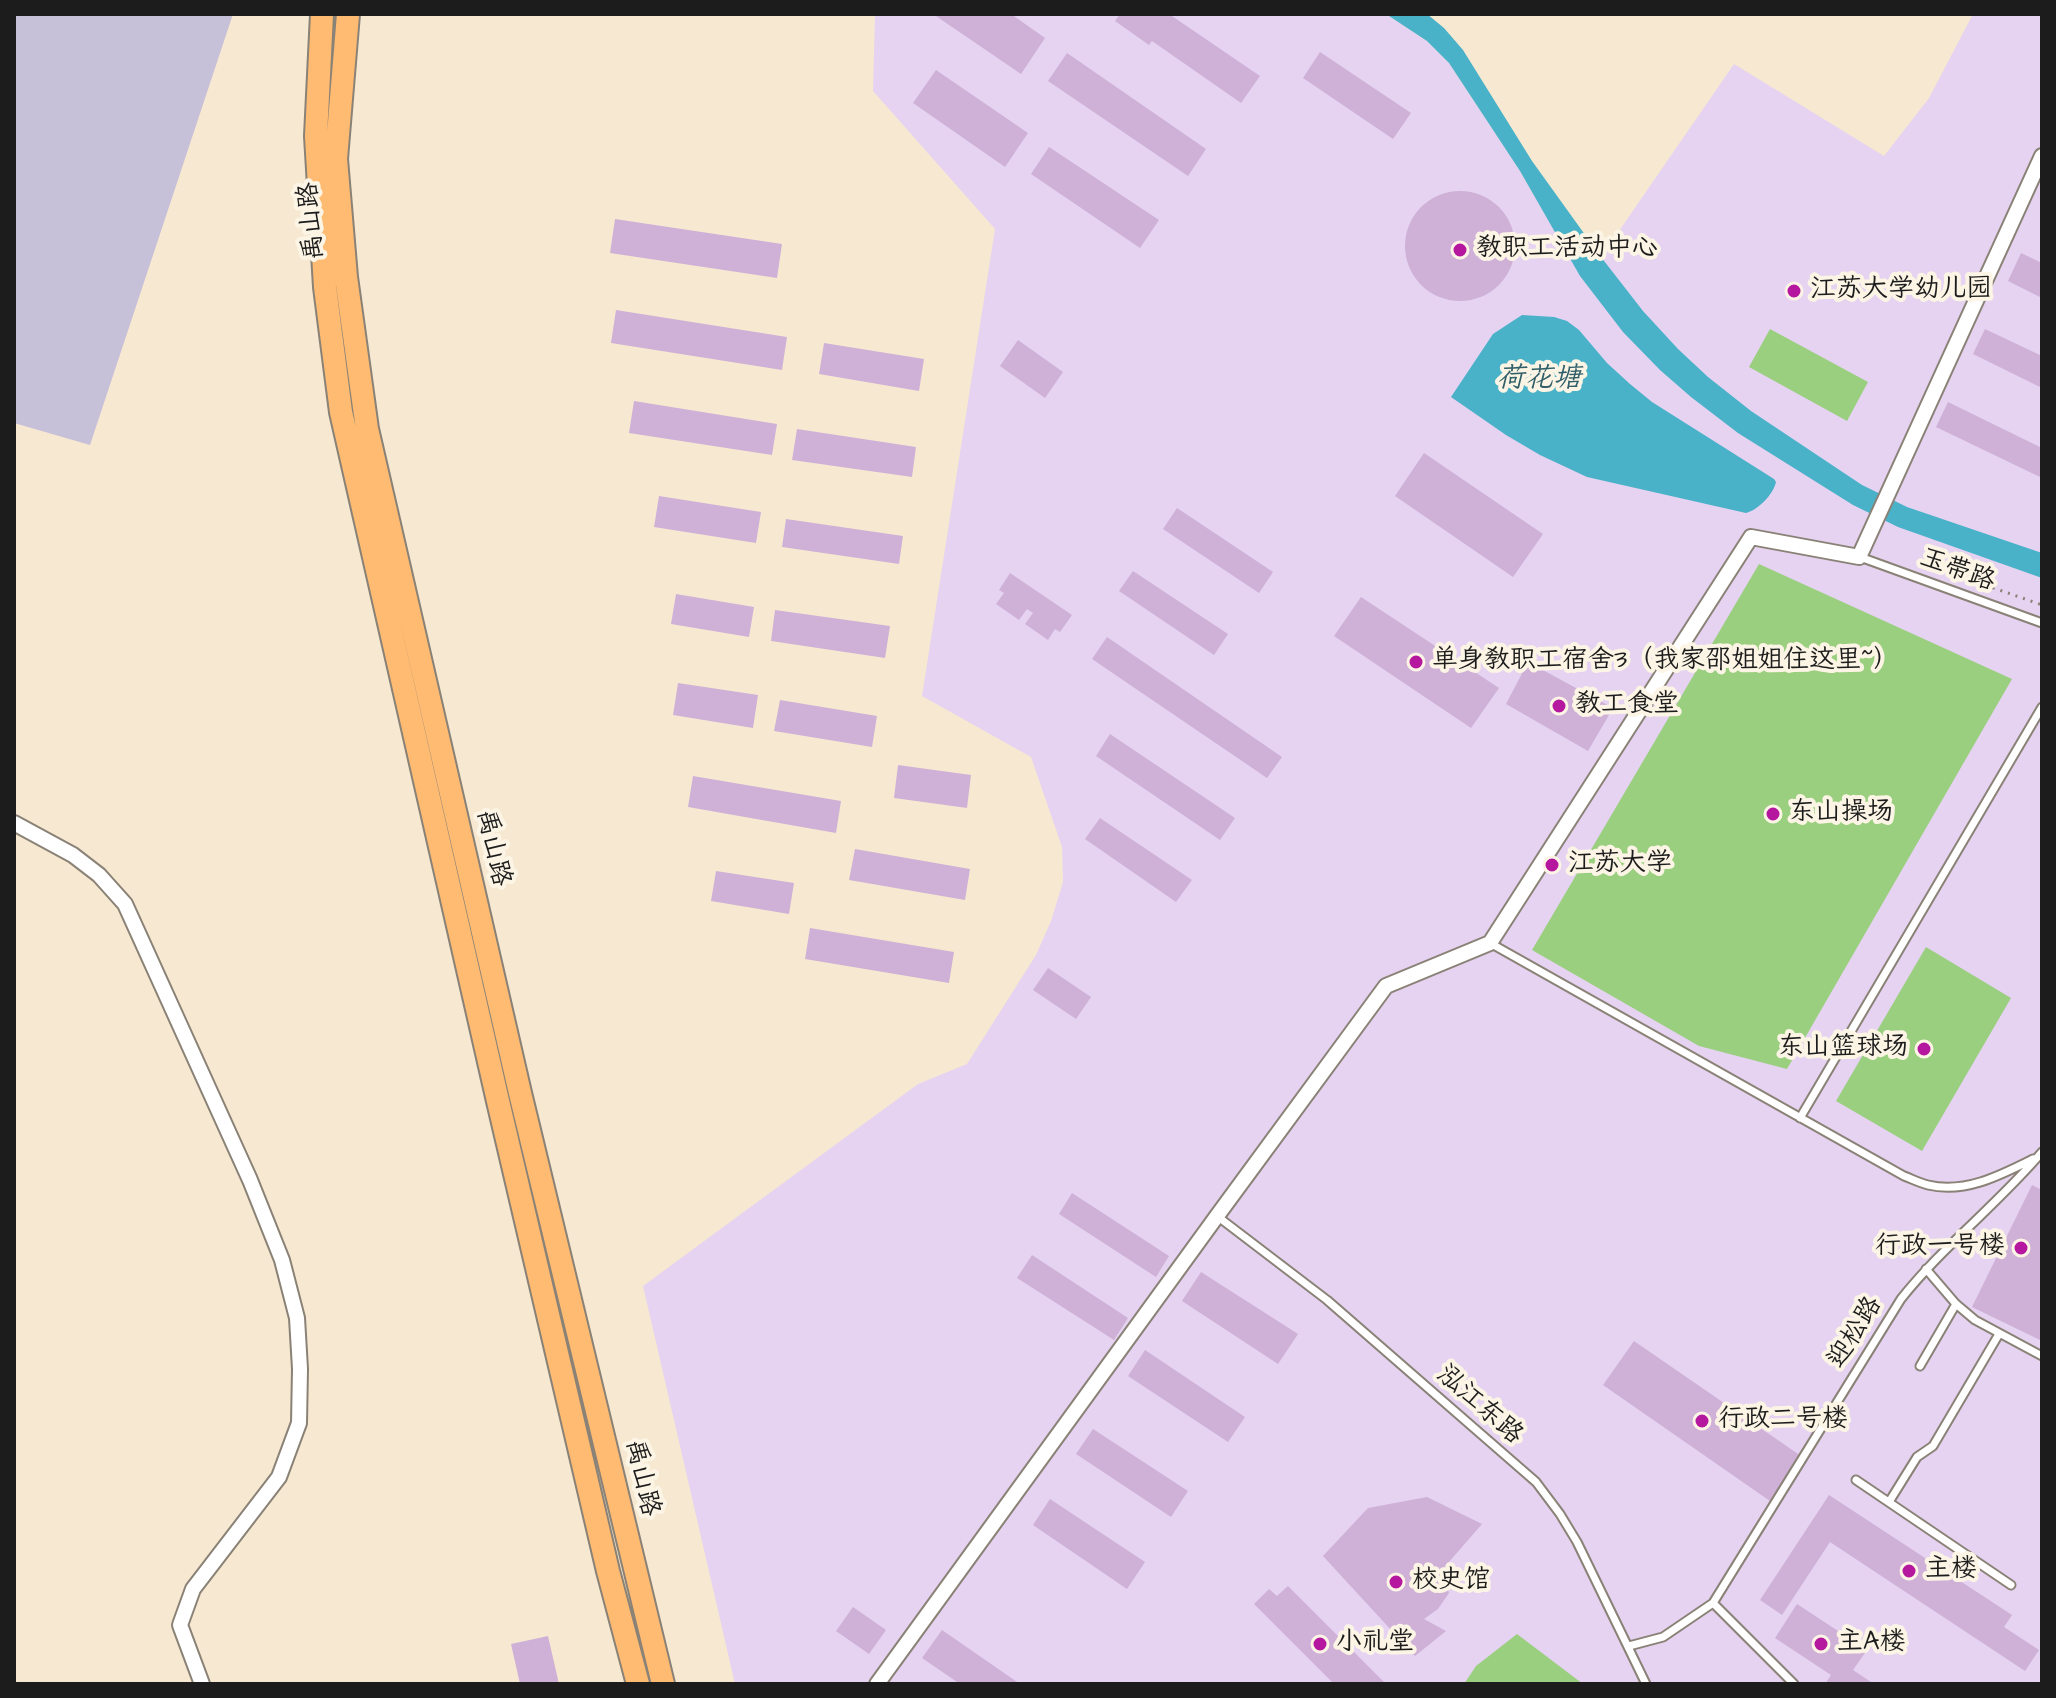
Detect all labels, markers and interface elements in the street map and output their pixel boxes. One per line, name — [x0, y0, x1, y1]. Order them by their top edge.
street label: 禹山路 — [294, 181, 332, 261]
place label: 教职工活动中心 — [1476, 234, 1658, 266]
marker: 教职工活动中心 — [1451, 241, 1469, 259]
place label: 江苏大学幼儿园 — [1810, 275, 1992, 307]
marker: 江苏大学幼儿园 — [1785, 282, 1803, 300]
water label: 荷花塘 — [1497, 363, 1581, 397]
street label: 玉带路 — [1915, 543, 1999, 599]
place label: 单身教职工宿舍3（我家邵姐姐住这里~） — [1432, 646, 1899, 678]
marker: 单身教职工宿舍3（我家邵姐姐住这里~） — [1407, 653, 1425, 671]
place label: 教工食堂 — [1575, 690, 1679, 722]
marker: 教工食堂 — [1550, 697, 1568, 715]
place label: 东山操场 — [1789, 798, 1893, 830]
marker: 东山操场 — [1764, 805, 1782, 823]
street label: 禹山路 — [468, 806, 516, 890]
place label: 江苏大学 — [1568, 849, 1672, 881]
marker: 江苏大学 — [1543, 856, 1561, 874]
place label: 东山篮球场 — [1778, 1033, 1908, 1065]
marker: 东山篮球场 — [1915, 1040, 1933, 1058]
place label: 行政一号楼 — [1875, 1232, 2005, 1264]
marker: 行政一号楼 — [2012, 1239, 2030, 1257]
street label: 迎松路 — [1822, 1292, 1890, 1374]
street label: 泓江东路 — [1430, 1360, 1528, 1452]
place label: 行政二号楼 — [1718, 1405, 1848, 1437]
marker: 行政二号楼 — [1693, 1412, 1711, 1430]
street label: 禹山路 — [617, 1436, 665, 1520]
place label: 主楼 — [1925, 1555, 1977, 1587]
marker: 主楼 — [1900, 1562, 1918, 1580]
place label: 校史馆 — [1412, 1566, 1490, 1598]
marker: 校史馆 — [1387, 1573, 1405, 1591]
place label: 小礼堂 — [1336, 1628, 1414, 1660]
place label: 主A楼 — [1837, 1628, 1906, 1660]
marker: 小礼堂 — [1311, 1635, 1329, 1653]
marker: 主A楼 — [1812, 1635, 1830, 1653]

